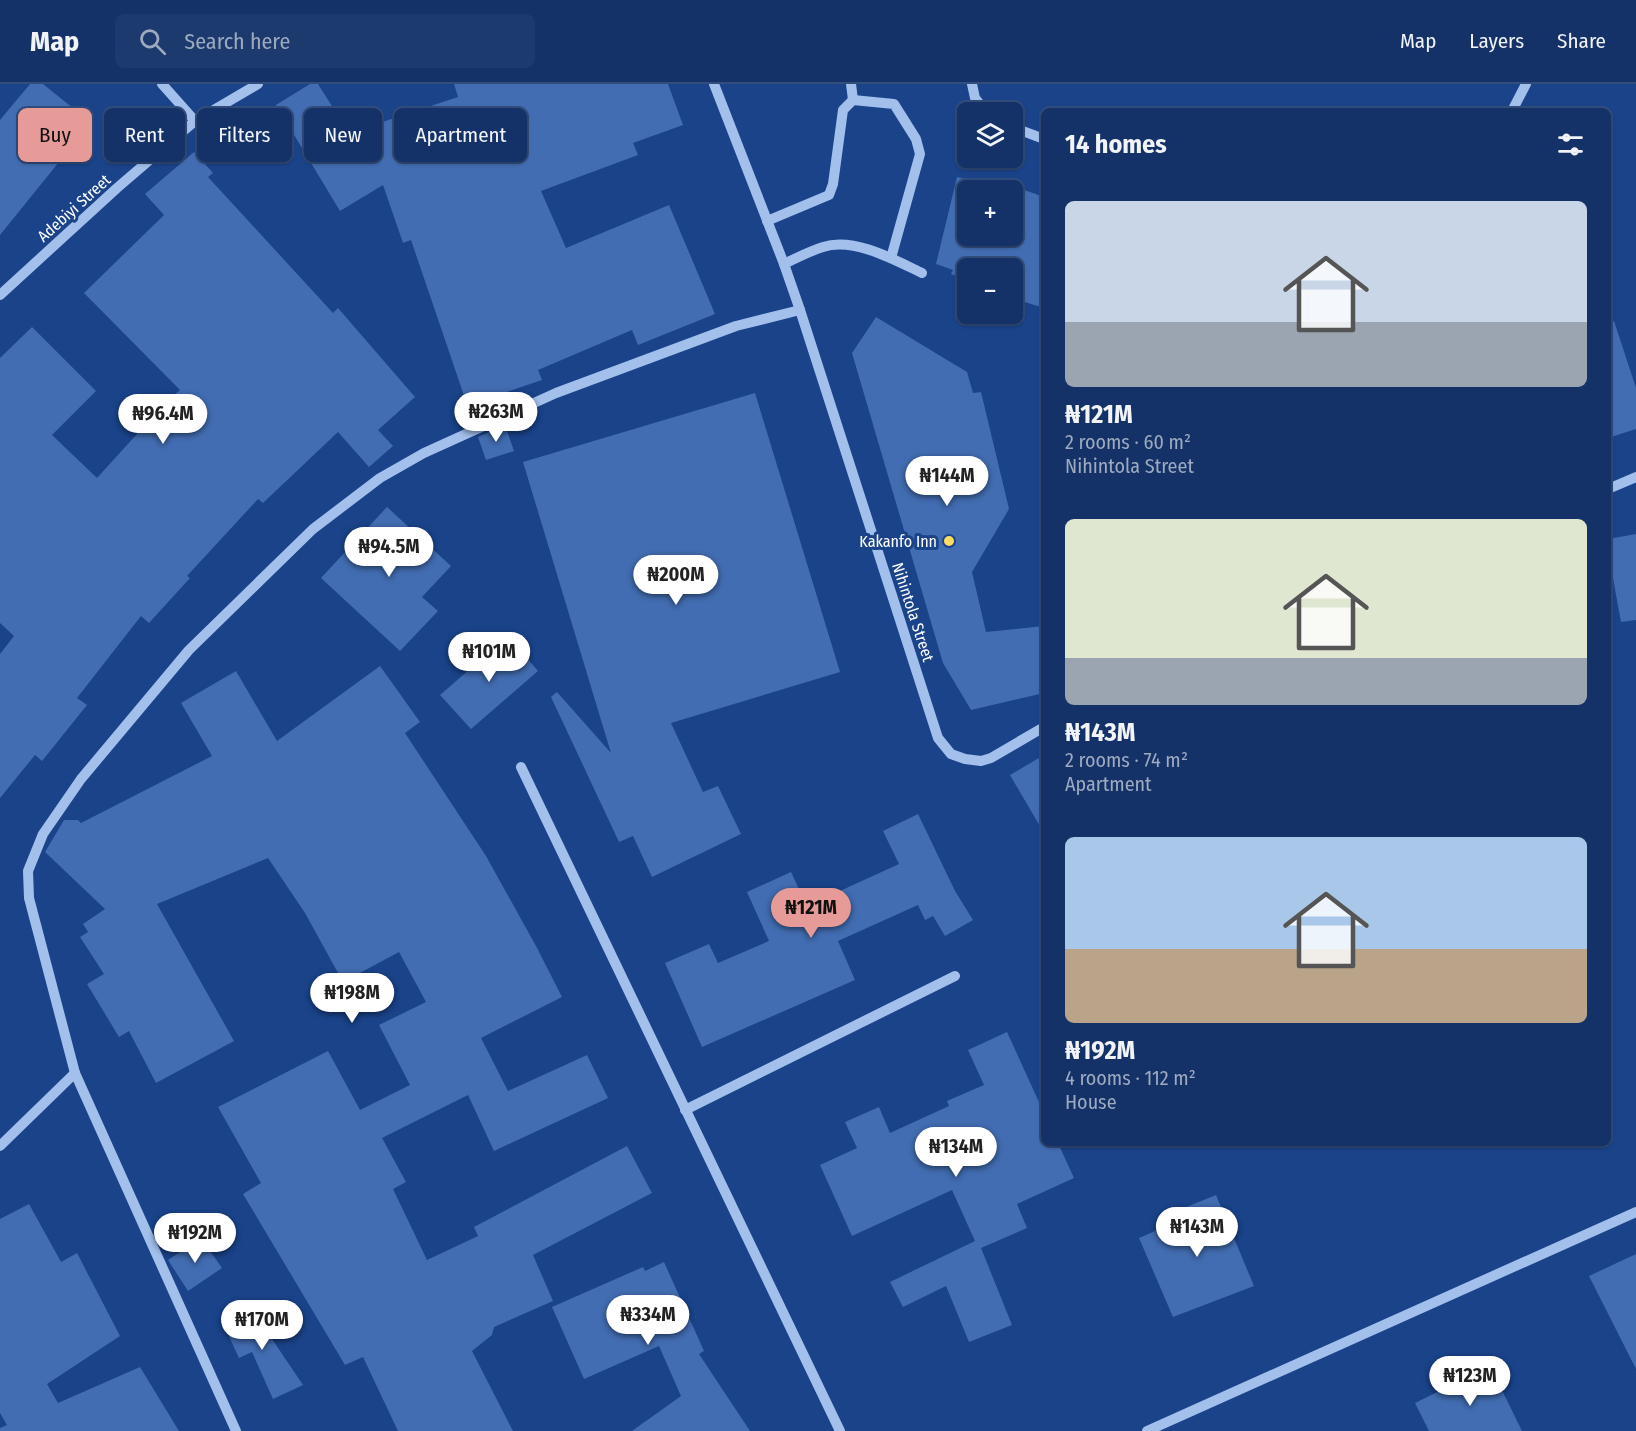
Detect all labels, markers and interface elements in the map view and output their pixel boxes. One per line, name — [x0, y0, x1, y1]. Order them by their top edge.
search box — [115, 14, 535, 68]
text: Map — [30, 25, 79, 58]
icon: search — [136, 25, 169, 58]
text: Search here — [184, 28, 290, 55]
text: Map — [1400, 28, 1436, 54]
text: Layers — [1469, 28, 1524, 54]
text: Share — [1557, 28, 1606, 54]
map controls — [957, 102, 1023, 324]
button: layers — [957, 102, 1023, 168]
chip: Buy — [18, 108, 92, 162]
chip: Rent — [104, 108, 185, 162]
chip: Filters — [197, 108, 292, 162]
chip: New — [304, 108, 382, 162]
chip: Apartment — [394, 108, 527, 162]
icon: filters — [1554, 128, 1587, 161]
text: 14 homes — [1065, 129, 1167, 160]
street label: Adebiyi Street — [34, 170, 115, 246]
button: + — [957, 180, 1023, 246]
icon: home — [1272, 240, 1380, 348]
button: − — [957, 258, 1023, 324]
pin: ₦263M — [454, 392, 538, 443]
pin: ₦96.4M — [114, 394, 212, 445]
text: ₦263M — [468, 399, 524, 423]
text: ₦121M — [1065, 399, 1133, 430]
text: ₦96.4M — [132, 401, 194, 425]
text: 2 rooms · 60 m² — [1065, 430, 1191, 454]
text: Nihintola Street — [1065, 454, 1194, 478]
pin: ₦144M — [905, 456, 989, 507]
text: ₦144M — [919, 463, 975, 487]
pin: ₦94.5M — [340, 527, 438, 578]
place label: Kakanfo Inn — [859, 532, 937, 551]
text: ₦94.5M — [358, 534, 420, 558]
marker: Kakanfo Inn — [942, 534, 956, 548]
pin: ₦200M — [634, 555, 718, 606]
icon: home — [1272, 558, 1380, 666]
street label: Nihintola Street — [888, 560, 938, 665]
text: ₦200M — [647, 562, 705, 586]
pin: ₦101M — [447, 632, 531, 683]
text: ₦101M — [462, 639, 516, 663]
text: ₦143M — [1065, 717, 1135, 748]
text: 2 rooms · 74 m² — [1065, 748, 1188, 772]
text: Apartment — [1065, 772, 1152, 796]
icon: home — [1272, 876, 1380, 984]
pin: ₦121M — [769, 888, 853, 939]
text: ₦121M — [785, 895, 837, 919]
pin: ₦198M — [310, 973, 394, 1024]
text: ₦198M — [324, 980, 380, 1004]
text: ₦192M — [1065, 1035, 1135, 1066]
text: 4 rooms · 112 m² — [1065, 1066, 1196, 1090]
text: House — [1065, 1090, 1117, 1114]
pin: ₦134M — [914, 1127, 998, 1178]
text: ₦134M — [929, 1134, 983, 1158]
pin: ₦143M — [1155, 1207, 1239, 1258]
pin: ₦192M — [153, 1213, 237, 1264]
text: ₦143M — [1170, 1214, 1224, 1238]
text: ₦192M — [168, 1220, 222, 1244]
pin: ₦334M — [606, 1295, 690, 1346]
pin: ₦170M — [220, 1300, 304, 1351]
text: ₦334M — [620, 1302, 676, 1326]
text: ₦170M — [235, 1307, 289, 1331]
pin: ₦123M — [1428, 1356, 1512, 1407]
text: ₦123M — [1443, 1363, 1497, 1387]

